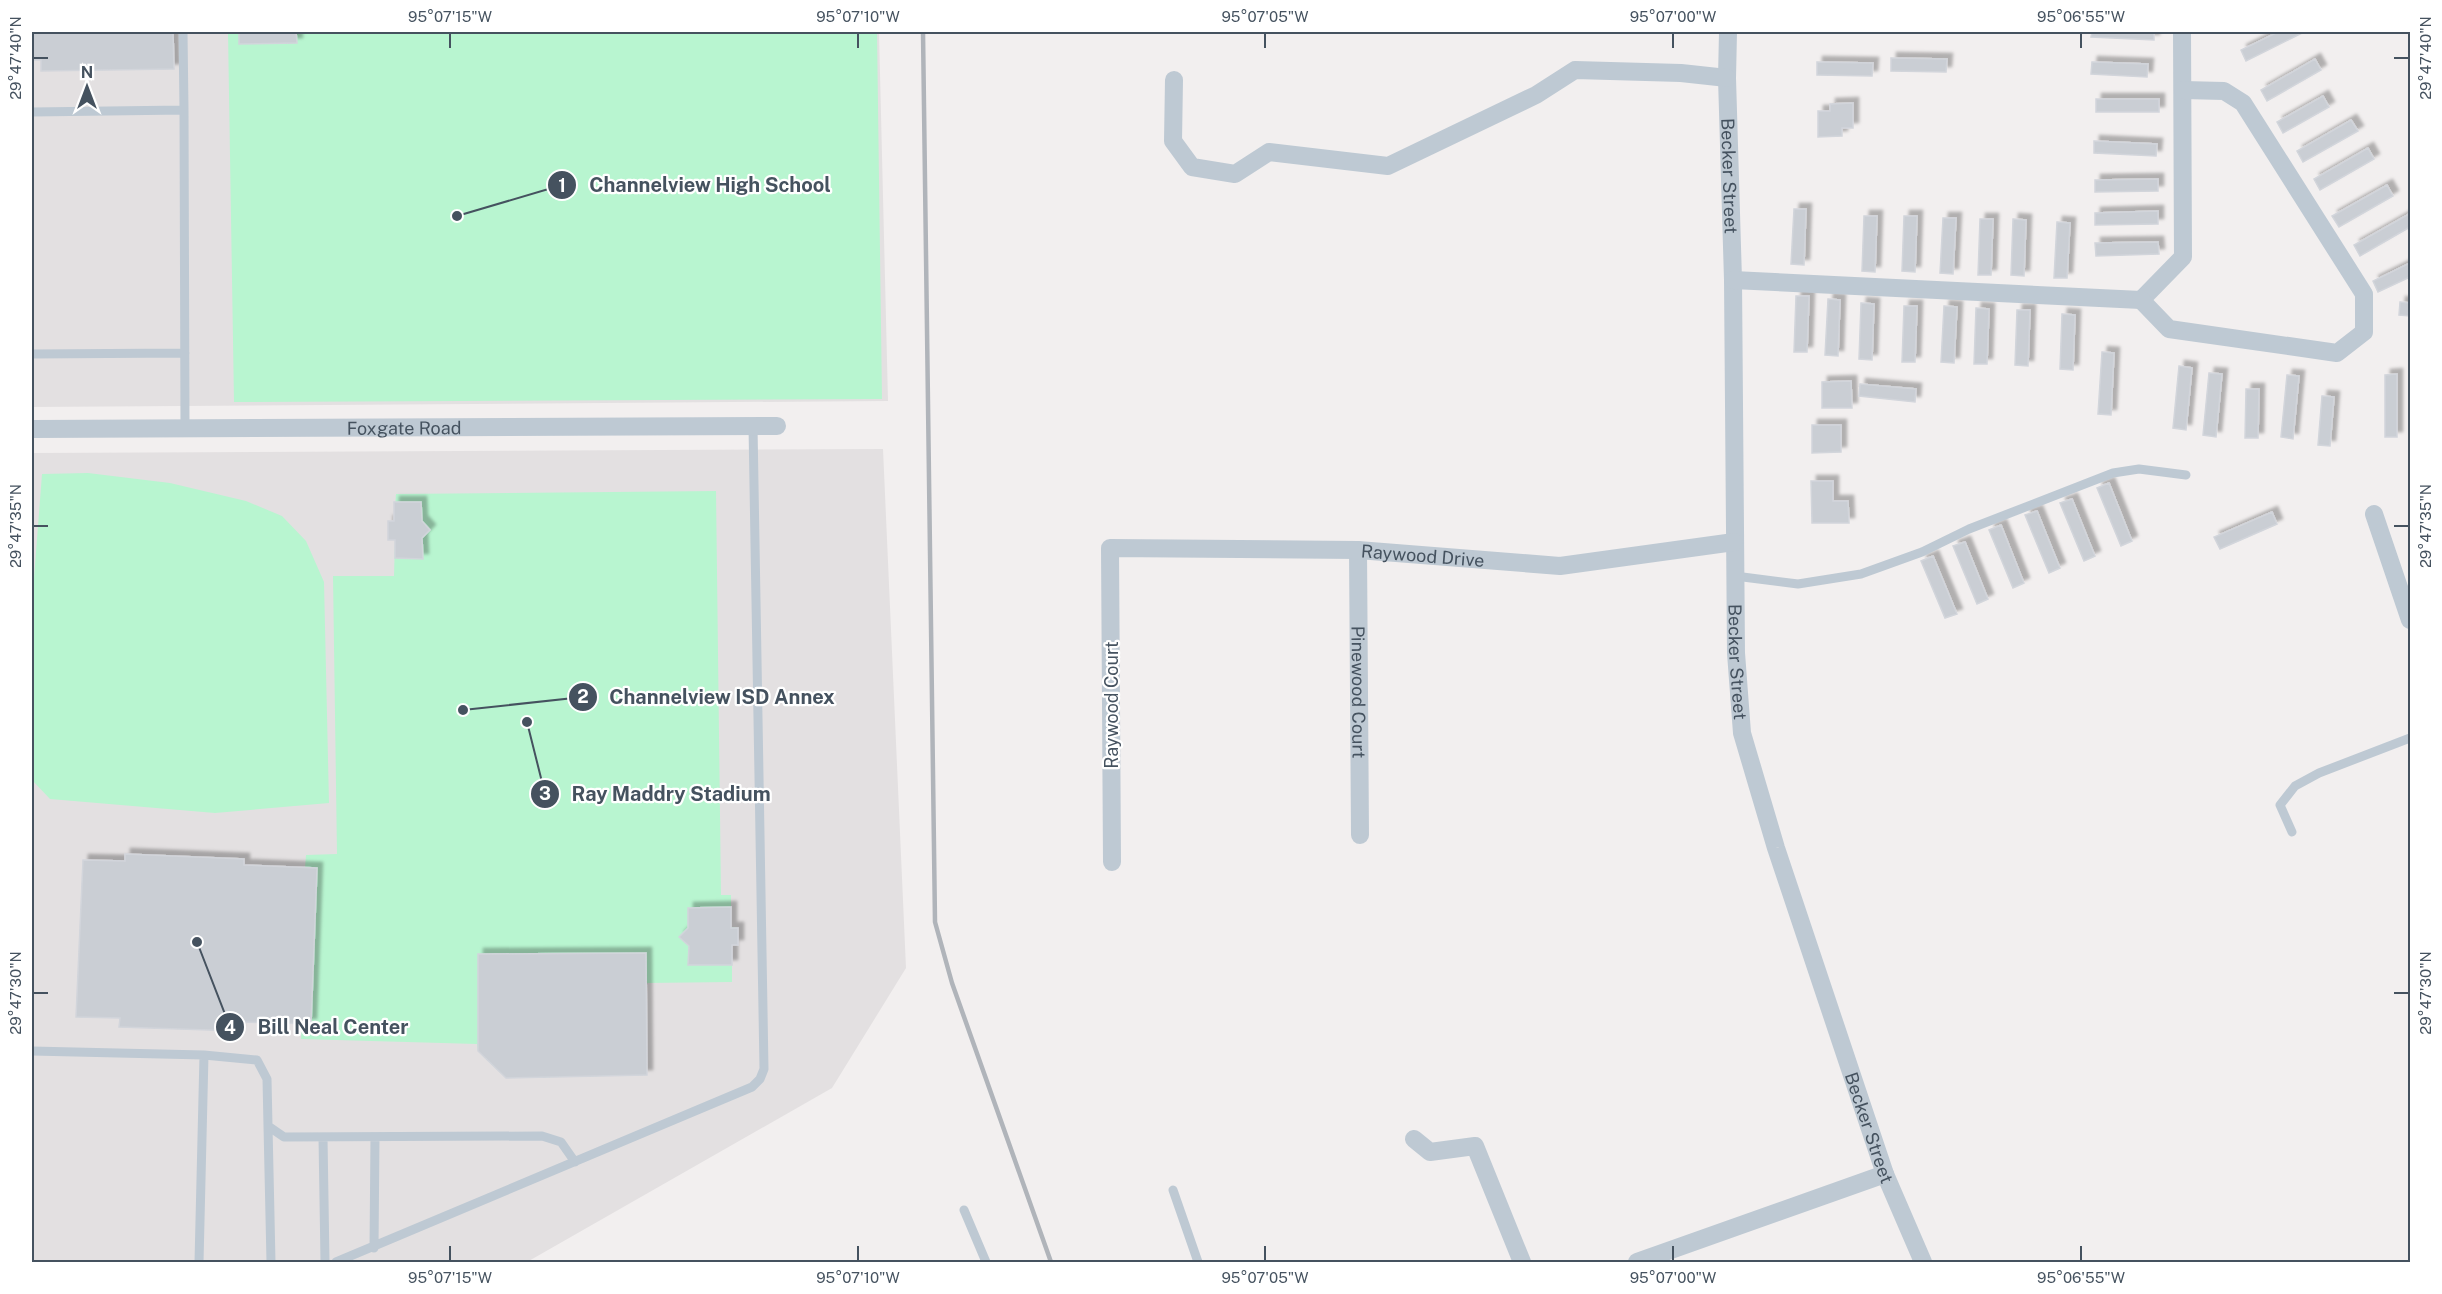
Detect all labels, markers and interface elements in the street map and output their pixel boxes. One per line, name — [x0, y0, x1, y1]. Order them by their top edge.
text: 95°07'15"W — [408, 8, 492, 25]
text: 95°07'10"W — [816, 8, 900, 25]
text: 95°07'05"W — [1221, 8, 1309, 25]
text: 95°07'00"W — [1630, 8, 1716, 25]
text: 95°06'55"W — [2037, 8, 2125, 25]
text: 29°47'40"N — [7, 16, 24, 100]
text: 29°47'40"N — [2417, 16, 2434, 100]
north arrow — [57, 57, 117, 117]
text: N — [81, 63, 93, 82]
street label: Becker Street — [1718, 118, 1742, 234]
callout: Channelview High School — [547, 166, 843, 204]
text: Channelview High School — [589, 173, 831, 197]
text: 1 — [558, 175, 566, 196]
street label: Foxgate Road — [347, 417, 461, 438]
text: 29°47'35"N — [7, 484, 24, 568]
text: 29°47'35"N — [2417, 484, 2434, 568]
street label: Raywood Drive — [1360, 540, 1485, 570]
street label: Becker Street — [1725, 604, 1751, 720]
street label: Pinewood Court — [1348, 626, 1370, 758]
street label: Raywood Court — [1101, 641, 1122, 769]
callout: Channelview ISD Annex — [568, 678, 847, 716]
text: Channelview ISD Annex — [609, 685, 835, 709]
text: 2 — [577, 686, 589, 707]
callout: Ray Maddry Stadium — [530, 775, 783, 813]
text: Ray Maddry Stadium — [571, 782, 771, 806]
text: 3 — [539, 783, 551, 804]
text: 29°47'30"N — [7, 951, 24, 1035]
text: 29°47'30"N — [2417, 951, 2434, 1035]
callout: Bill Neal Center — [215, 1008, 420, 1046]
text: Bill Neal Center — [258, 1015, 408, 1039]
text: 4 — [224, 1017, 236, 1038]
street label: Becker Street — [1841, 1069, 1898, 1186]
text: 95°07'15"W — [408, 1269, 492, 1286]
text: 95°07'10"W — [816, 1269, 900, 1286]
text: 95°07'05"W — [1221, 1269, 1309, 1286]
text: 95°07'00"W — [1630, 1269, 1716, 1286]
text: 95°06'55"W — [2037, 1269, 2125, 1286]

